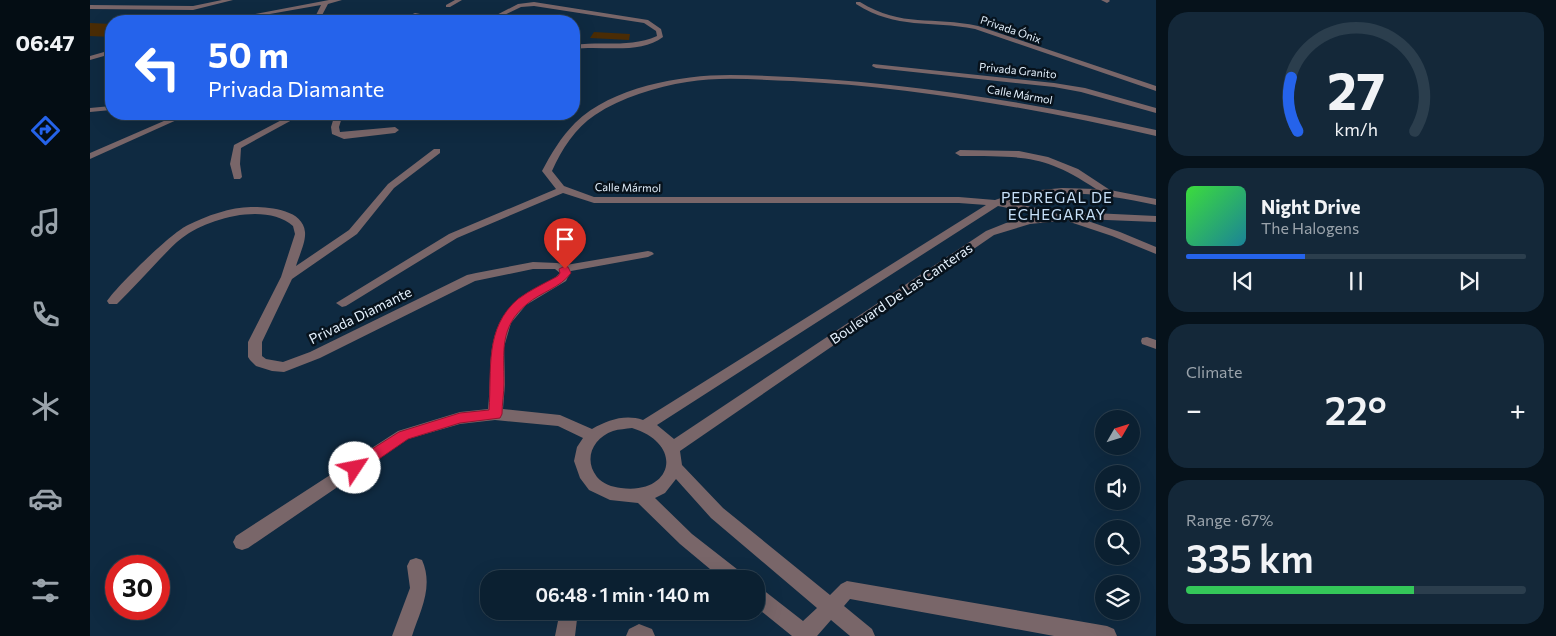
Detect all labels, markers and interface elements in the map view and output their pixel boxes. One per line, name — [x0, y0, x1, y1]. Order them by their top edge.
street label: Privada Ónix — [979, 12, 1044, 46]
text: 06:47 — [15, 29, 75, 56]
text: 50 m — [208, 32, 289, 75]
icon: left — [125, 35, 190, 100]
text: 27 — [1327, 57, 1385, 121]
street label: Privada Granito — [979, 59, 1058, 81]
text: Privada Diamante — [208, 75, 384, 102]
street label: Calle Mármol — [986, 82, 1054, 106]
icon: directions — [28, 113, 63, 148]
text: km/h — [1334, 118, 1378, 140]
street label: Calle Mármol — [595, 180, 661, 194]
district label: PEDREGAL DE ECHEGARAY — [1001, 188, 1113, 223]
text: Night Drive — [1261, 195, 1361, 218]
icon: music — [28, 205, 63, 240]
pin — [544, 218, 586, 269]
text: The Halogens — [1261, 218, 1359, 237]
icon: arrive — [551, 225, 579, 253]
street label: Boulevard De Las Canteras — [826, 239, 976, 347]
icon: previous — [1229, 267, 1257, 295]
icon: pause — [1342, 267, 1370, 295]
icon: next — [1455, 267, 1483, 295]
street label: Privada Diamante — [306, 283, 414, 347]
icon: phone — [28, 297, 63, 332]
text: Climate — [1186, 362, 1242, 381]
text: 22° — [1325, 386, 1387, 433]
icon: climate — [28, 389, 63, 424]
text: − — [1186, 392, 1202, 426]
text: + — [1510, 392, 1526, 426]
north arrow — [1095, 410, 1140, 455]
map controls — [1095, 410, 1140, 620]
position arrow — [328, 441, 380, 493]
button: sound — [1095, 465, 1140, 510]
icon: car — [28, 481, 63, 516]
text: Range · 67% — [1186, 510, 1273, 529]
button: search — [1095, 520, 1140, 565]
text: 335 km — [1186, 534, 1314, 581]
speed limit sign: 30 — [105, 555, 170, 620]
icon: filters — [28, 573, 63, 608]
button: layers — [1095, 575, 1140, 620]
text: 06:48 · 1 min · 140 m — [535, 583, 710, 606]

